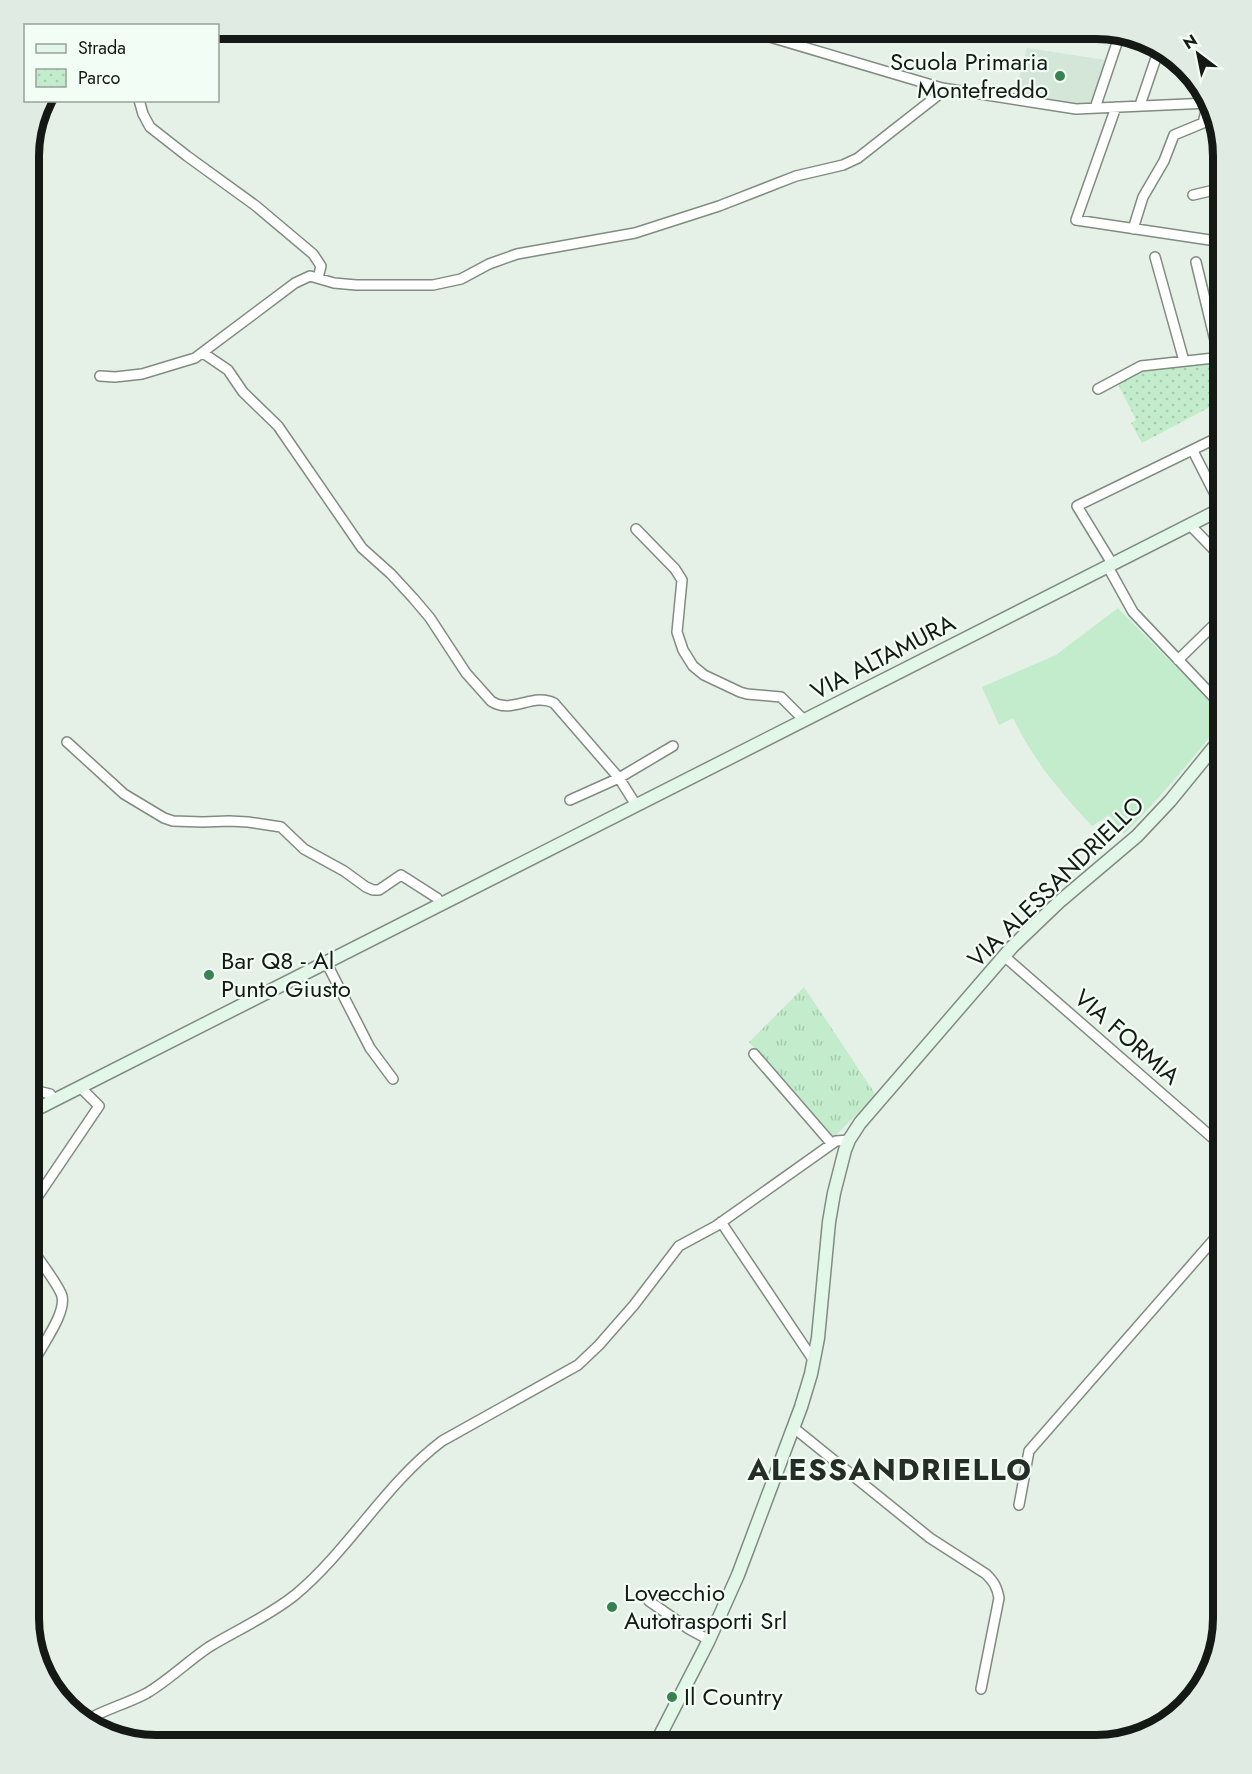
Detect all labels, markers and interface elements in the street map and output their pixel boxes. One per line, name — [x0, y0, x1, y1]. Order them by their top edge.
legend — [24, 24, 219, 102]
north arrow — [1168, 24, 1228, 84]
text: N — [1179, 29, 1202, 55]
text: Strada — [78, 35, 126, 61]
place label: Scuola Primaria Montefreddo — [890, 44, 1048, 107]
text: Parco — [78, 65, 120, 91]
marker: Scuola Primaria Montefreddo — [1053, 69, 1067, 83]
street label: VIA ALTAMURA — [804, 605, 961, 708]
street label: VIA ALESSANDRIELLO — [959, 788, 1152, 976]
place label: Bar Q8 - Al Punto Giusto — [221, 943, 351, 1006]
marker: Bar Q8 - Al Punto Giusto — [202, 968, 216, 982]
street label: VIA FORMIA — [1067, 981, 1188, 1093]
district label: ALESSANDRIELLO — [747, 1448, 1032, 1491]
place label: Lovecchio Autotrasporti Srl — [624, 1575, 787, 1638]
marker: Lovecchio Autotrasporti Srl — [605, 1600, 619, 1614]
place label: Il Country — [684, 1679, 783, 1714]
marker: Il Country — [665, 1690, 679, 1704]

